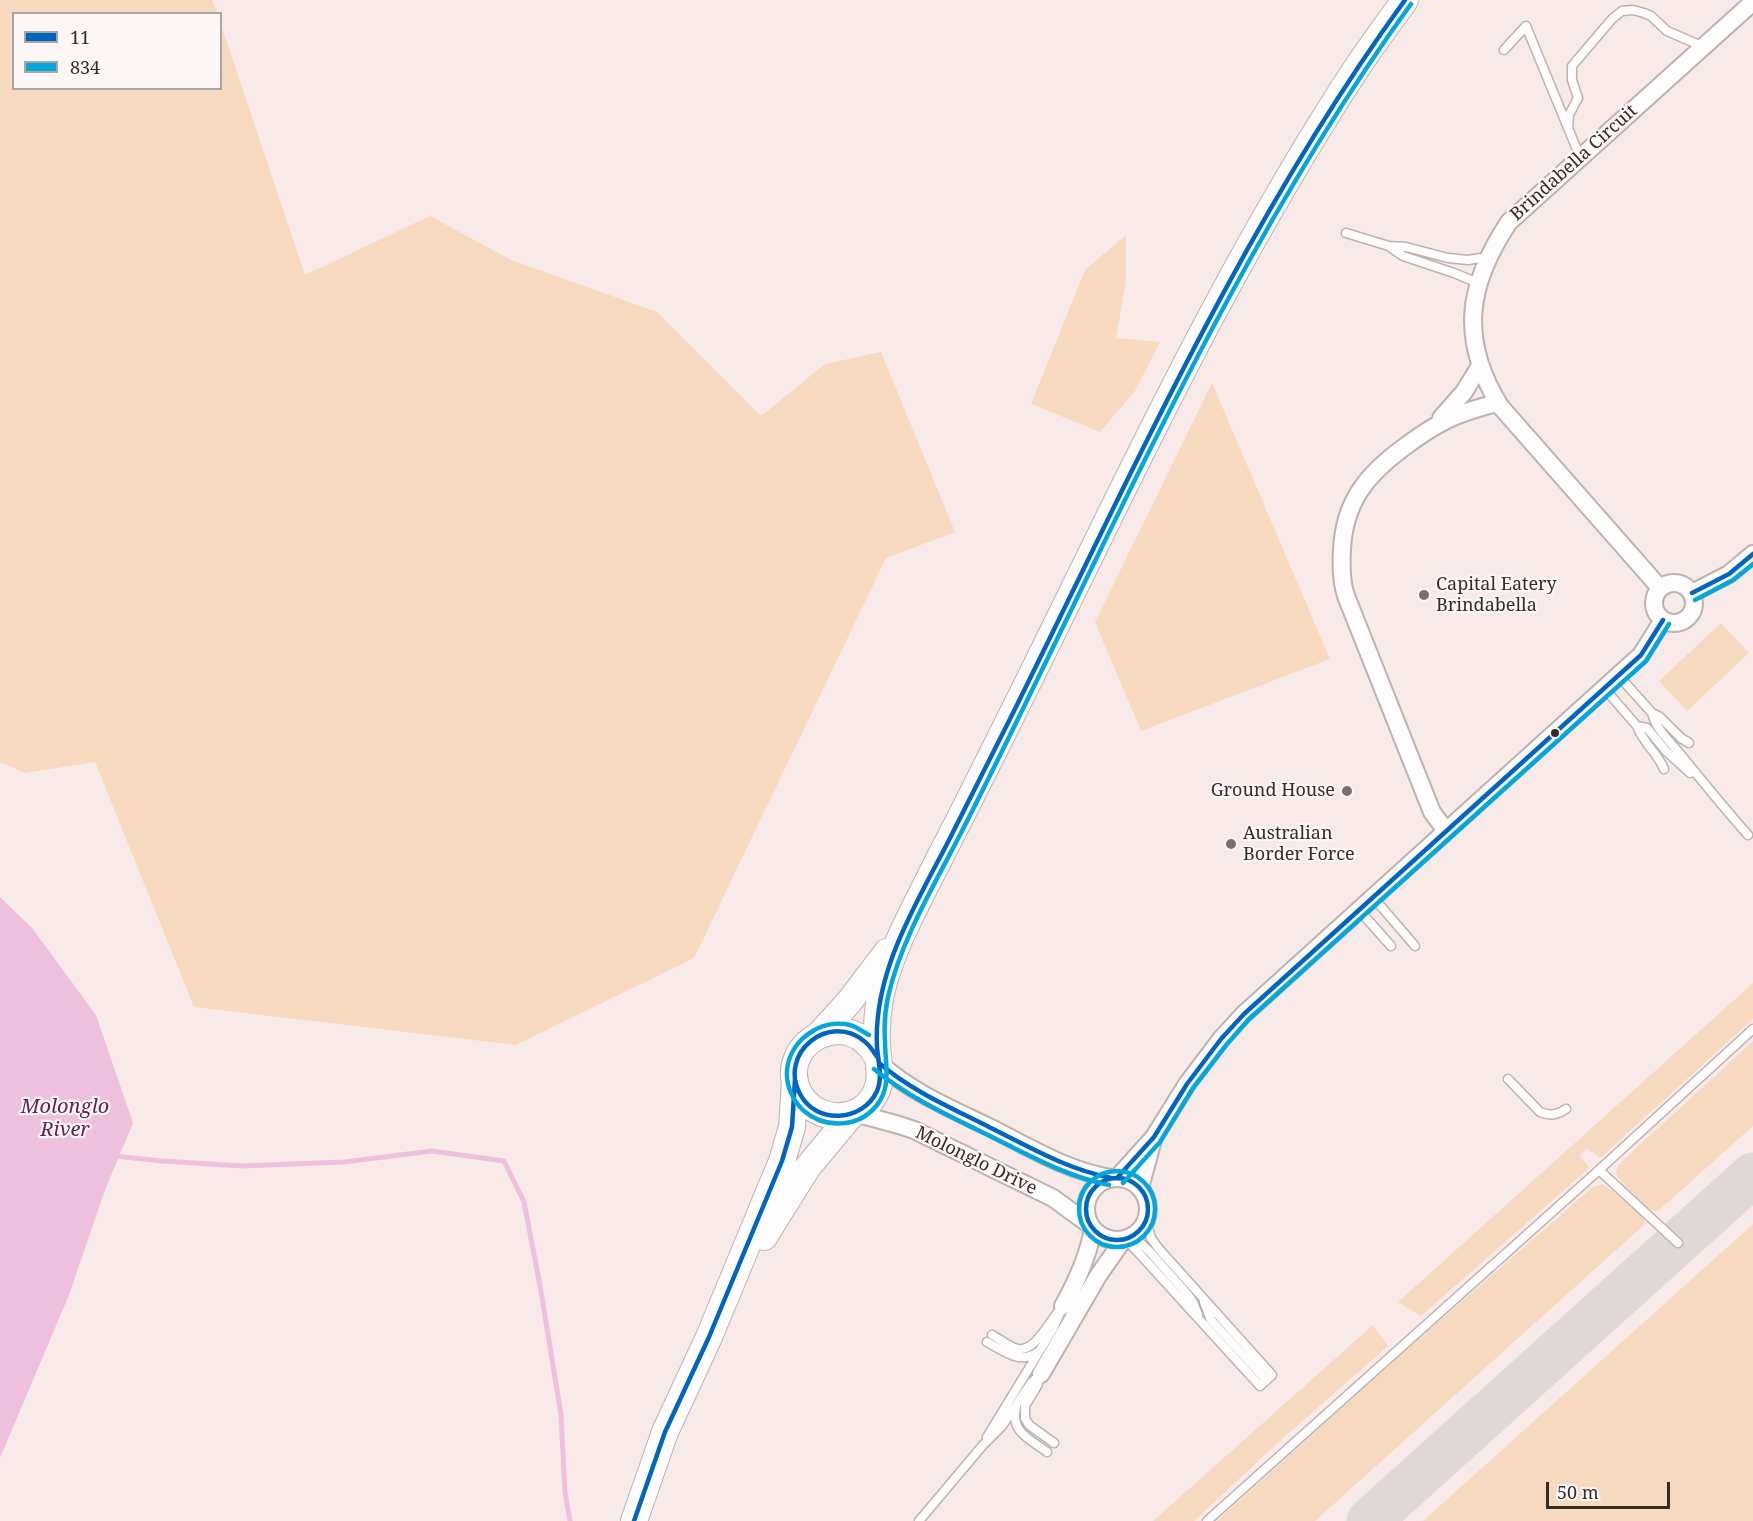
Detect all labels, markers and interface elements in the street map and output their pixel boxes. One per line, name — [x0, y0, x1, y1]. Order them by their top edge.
legend — [12, 12, 222, 90]
text: 11 — [70, 25, 90, 49]
text: 834 — [70, 55, 100, 79]
street label: Brindabella Circuit — [1506, 100, 1642, 226]
place label: Capital Eatery Brindabella — [1436, 574, 1557, 616]
marker: Capital Eatery Brindabella — [1417, 588, 1431, 602]
unlabelled marker — [1549, 727, 1561, 739]
place label: Ground House — [1211, 780, 1335, 802]
marker: Ground House — [1340, 784, 1354, 798]
place label: Australian Border Force — [1243, 823, 1355, 866]
marker: Australian Border Force — [1224, 837, 1238, 851]
water label: Molonglo River — [21, 1095, 109, 1142]
street label: Molonglo Drive — [912, 1122, 1040, 1200]
scale bar — [1549, 1470, 1674, 1508]
text: 50 m — [1557, 1480, 1599, 1504]

